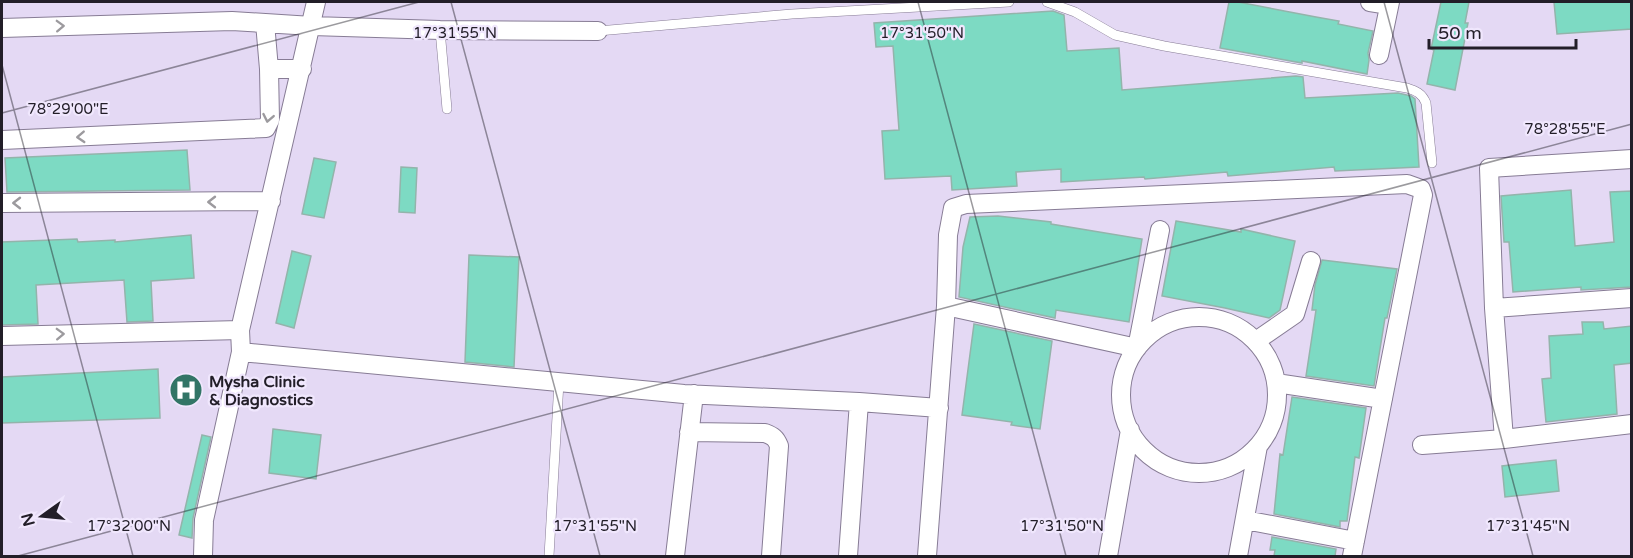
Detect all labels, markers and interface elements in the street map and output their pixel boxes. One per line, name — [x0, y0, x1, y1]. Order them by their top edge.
scale bar — [1429, 12, 1576, 50]
one-way arrow — [55, 19, 64, 32]
text: 50 m — [1438, 22, 1482, 44]
text: 17°31'55"N — [413, 24, 497, 42]
text: 17°31'50"N — [880, 24, 964, 42]
text: 78°29'00"E — [27, 100, 109, 118]
one-way arrow — [262, 113, 275, 123]
text: 78°28'55"E — [1524, 120, 1606, 138]
one-way arrow — [77, 130, 86, 143]
one-way arrow — [208, 196, 217, 208]
one-way arrow — [13, 197, 22, 209]
one-way arrow — [55, 328, 64, 340]
hospital icon: Mysha Clinic & Diagnostics — [168, 372, 204, 408]
place label: Mysha Clinic & Diagnostics — [209, 372, 314, 410]
north arrow — [12, 486, 72, 546]
text: N — [17, 511, 40, 528]
text: 17°32'00"N — [87, 517, 171, 535]
text: 17°31'55"N — [553, 517, 637, 535]
text: 17°31'50"N — [1020, 517, 1104, 535]
text: 17°31'45"N — [1486, 517, 1570, 535]

